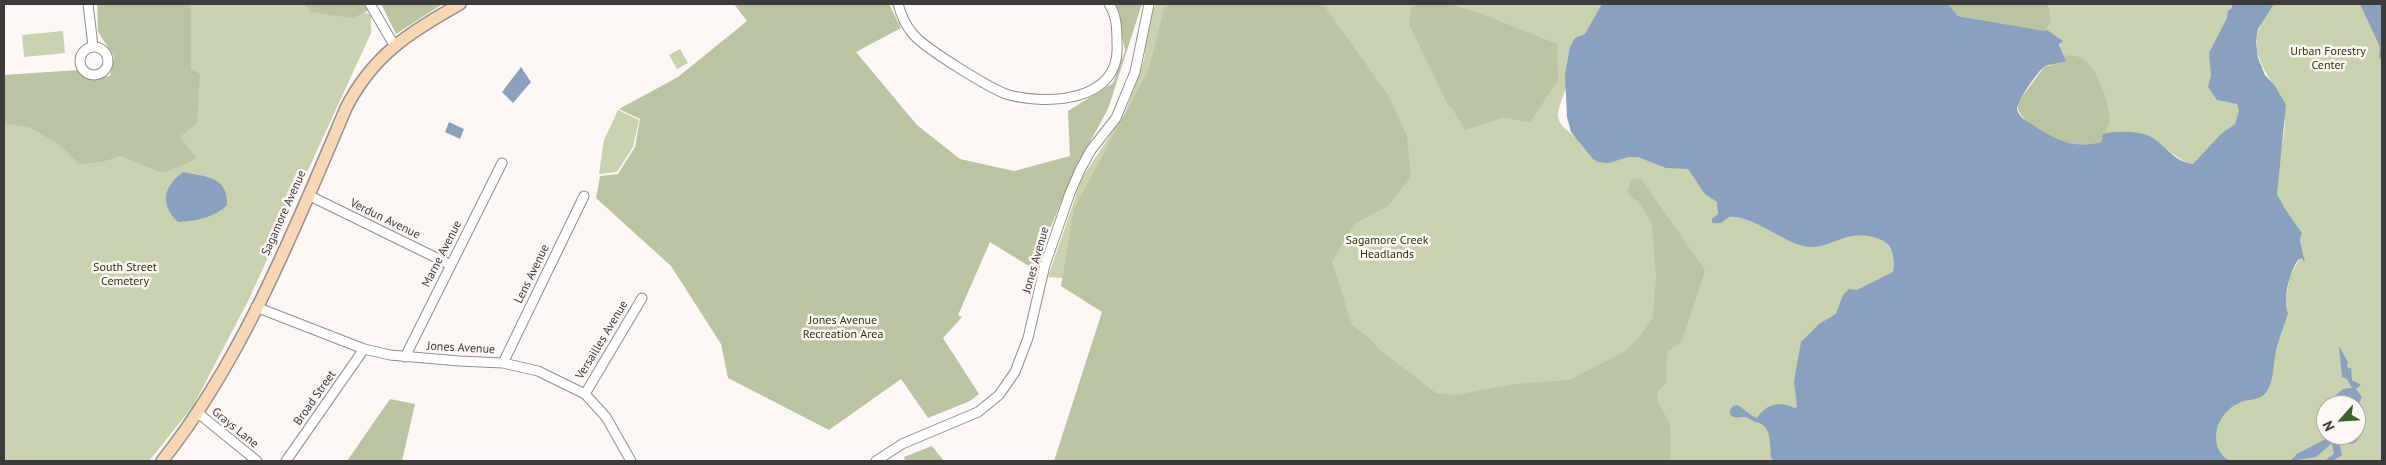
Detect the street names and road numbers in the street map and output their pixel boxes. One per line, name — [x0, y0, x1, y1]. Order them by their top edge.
street label: Sagamore Avenue — [259, 168, 309, 258]
street label: Verdun Avenue — [347, 196, 423, 242]
street label: Marne Avenue — [419, 218, 465, 290]
street label: Jones Avenue — [1020, 225, 1052, 295]
street label: Lens Avenue — [512, 242, 552, 306]
street label: Versailles Avenue — [573, 298, 631, 382]
street label: Jones Avenue — [427, 339, 495, 357]
street label: Broad Street — [291, 368, 339, 428]
street label: Grays Lane — [209, 405, 261, 451]

